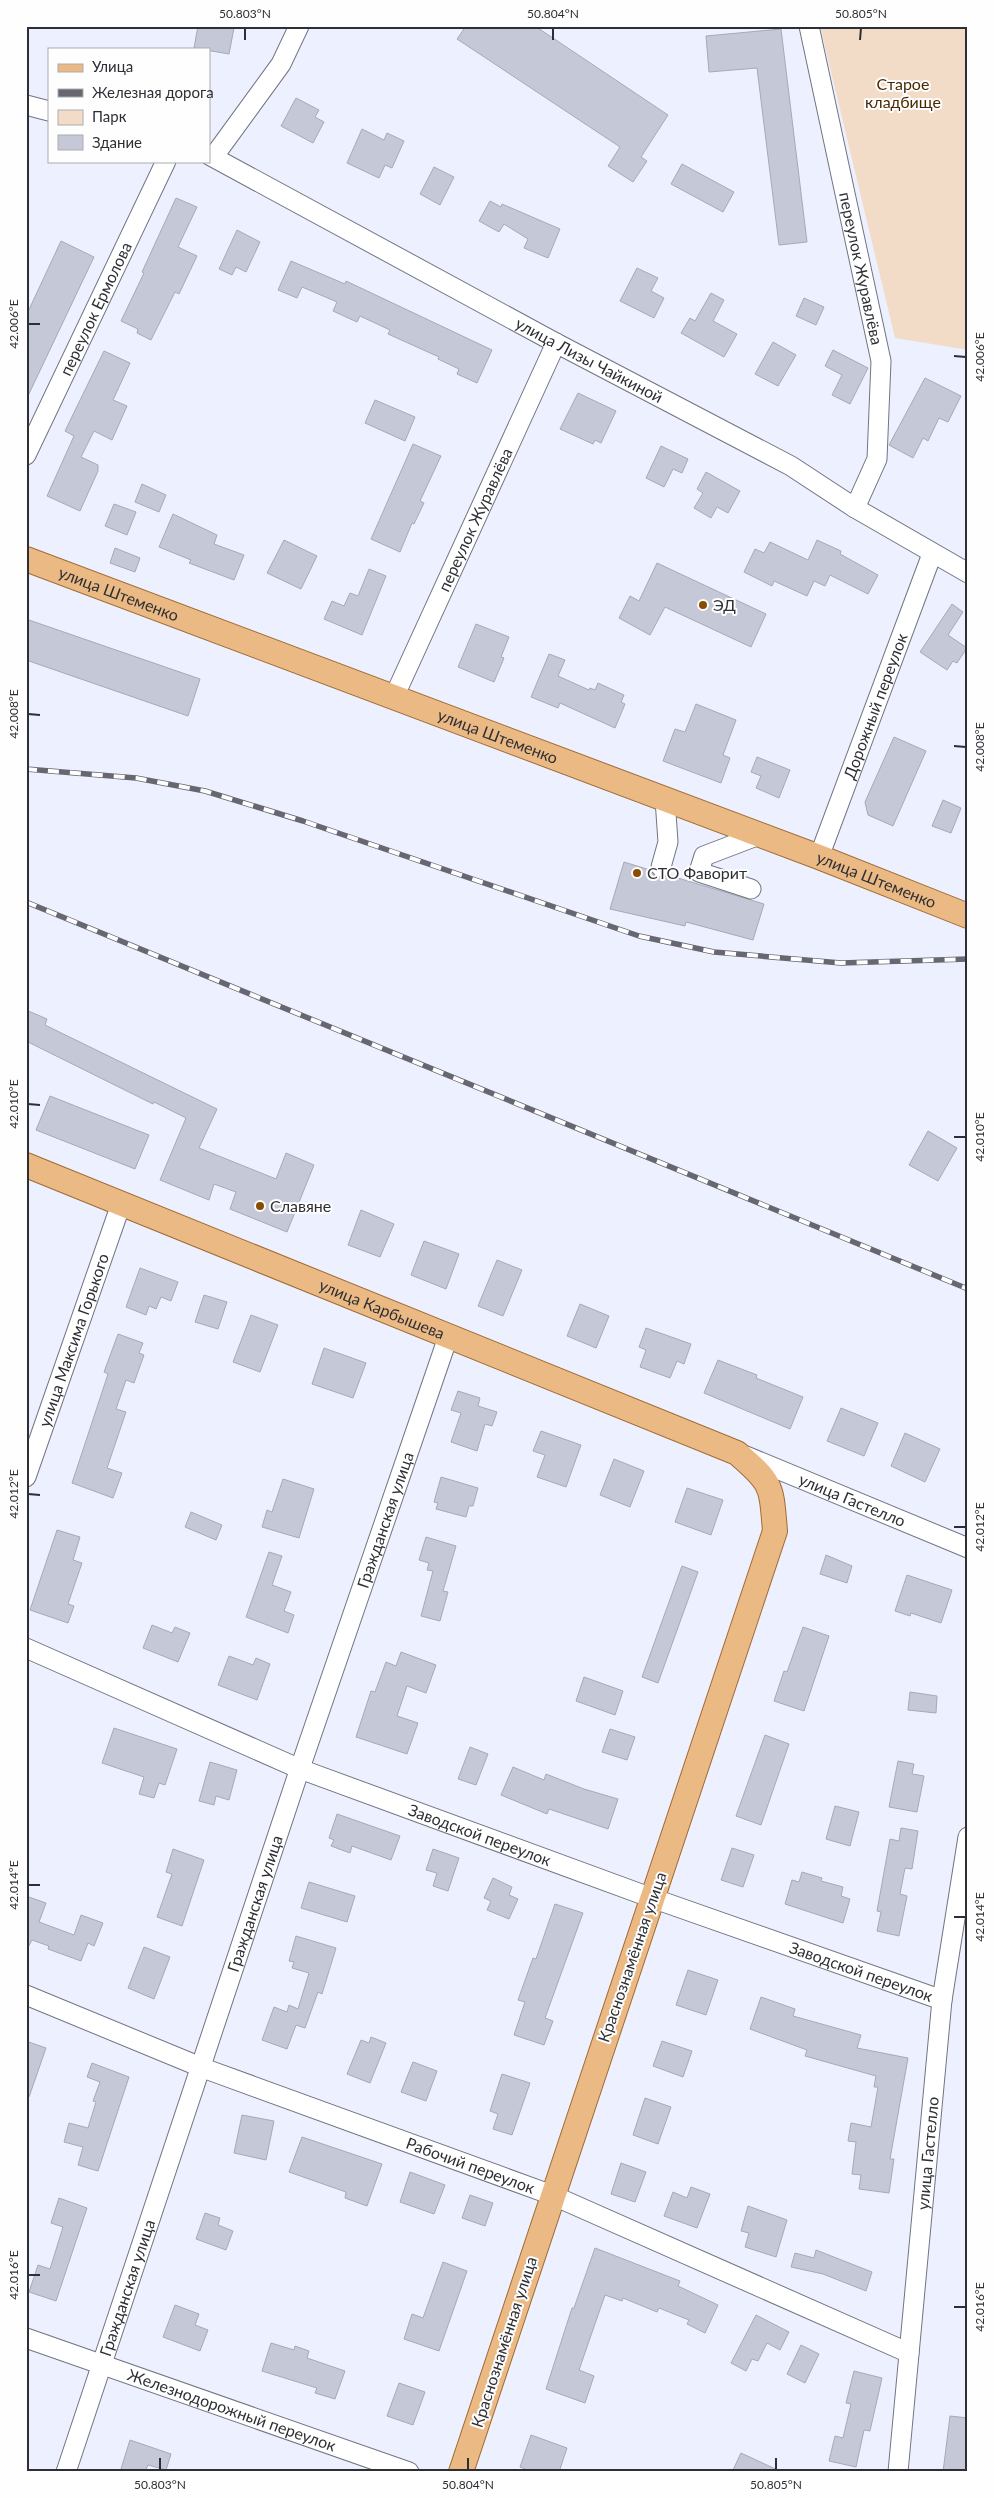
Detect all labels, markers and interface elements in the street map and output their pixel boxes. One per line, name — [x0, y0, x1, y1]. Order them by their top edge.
text: 50.803°N — [219, 6, 271, 21]
text: 50.804°N — [527, 6, 579, 21]
text: 50.805°N — [835, 6, 887, 21]
legend — [48, 48, 210, 162]
text: Улица — [92, 57, 133, 75]
park label: Старое кладбище — [865, 74, 941, 111]
text: Железная дорога — [92, 83, 214, 101]
text: Парк — [92, 107, 127, 125]
text: Здание — [92, 133, 142, 151]
street label: переулок Журавлёва — [836, 190, 887, 346]
street label: переулок Ермолова — [55, 239, 135, 378]
text: 42.006°E — [6, 299, 21, 349]
street label: улица Лизы Чайкиной — [513, 313, 666, 406]
text: 42.006°E — [972, 332, 987, 382]
street label: переулок Журавлёва — [434, 445, 516, 594]
street label: улица Штеменко — [56, 562, 182, 625]
place label: ЭД — [713, 595, 736, 614]
marker: ЭД — [697, 599, 709, 611]
street label: Дорожный переулок — [839, 630, 911, 782]
text: 42.008°E — [6, 689, 21, 739]
street label: улица Штеменко — [435, 705, 561, 767]
text: 42.008°E — [972, 722, 987, 772]
street label: улица Штеменко — [814, 847, 939, 912]
place label: СТО Фаворит — [647, 863, 747, 882]
marker: СТО Фаворит — [631, 867, 643, 879]
text: 42.010°E — [6, 1079, 21, 1129]
text: 42.010°E — [972, 1112, 987, 1162]
place label: Славяне — [270, 1196, 331, 1215]
marker: Славяне — [254, 1200, 266, 1212]
street label: улица Максима Горького — [34, 1251, 112, 1429]
street label: улица Карбышева — [317, 1275, 448, 1343]
street label: Гражданская улица — [353, 1449, 417, 1591]
text: 42.012°E — [6, 1469, 21, 1519]
street label: улица Гастелло — [796, 1469, 909, 1530]
text: 42.012°E — [972, 1502, 987, 1552]
street label: Заводской переулок — [406, 1800, 555, 1869]
street label: Гражданская улица — [223, 1833, 286, 1974]
text: 42.014°E — [6, 1860, 21, 1910]
street label: Краснознамённая улица — [593, 1869, 670, 2044]
text: 42.014°E — [972, 1892, 987, 1942]
street label: Заводской переулок — [787, 1937, 936, 2005]
street label: улица Гастелло — [912, 2096, 942, 2211]
street label: Рабочий переулок — [404, 2133, 538, 2197]
street label: Гражданская улица — [95, 2217, 158, 2358]
text: 42.016°E — [6, 2250, 21, 2300]
street label: Краснознамённая улица — [467, 2254, 540, 2430]
text: 42.016°E — [972, 2282, 987, 2332]
street label: Железнодорожный переулок — [125, 2364, 339, 2455]
text: 50.803°N — [134, 2477, 186, 2492]
text: 50.804°N — [442, 2477, 494, 2492]
text: 50.805°N — [750, 2477, 802, 2492]

